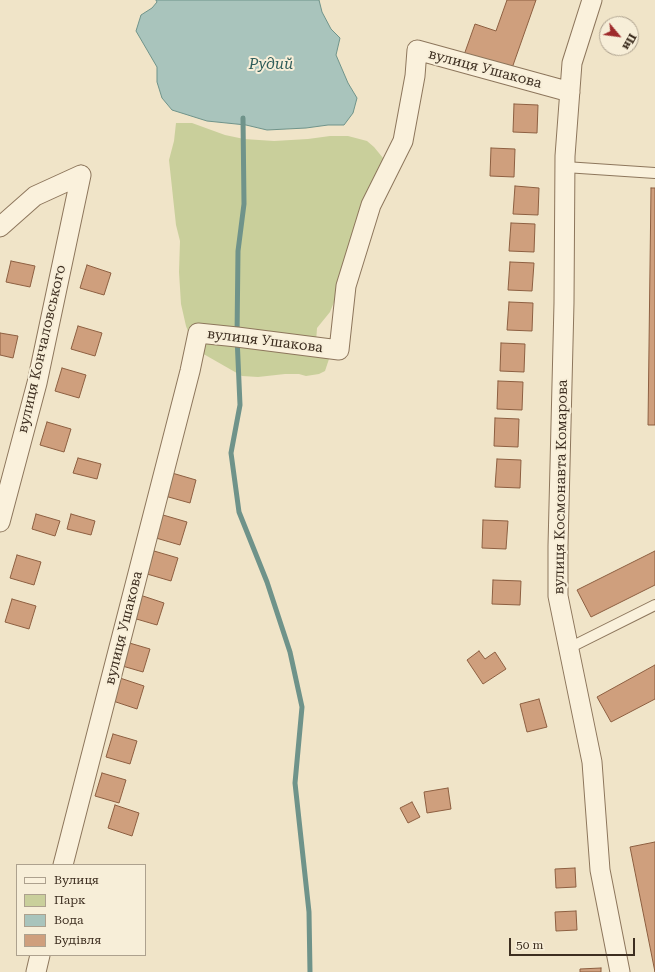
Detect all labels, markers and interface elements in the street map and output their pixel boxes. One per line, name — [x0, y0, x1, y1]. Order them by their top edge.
north arrow — [599, 16, 639, 56]
text: Пн — [619, 31, 639, 52]
street label: вулиця Ушакова — [427, 46, 543, 92]
water label: Рудий — [249, 56, 293, 74]
street label: вулиця Кончаловського — [14, 263, 70, 435]
street label: вулиця Ушакова — [206, 326, 324, 356]
street label: вулиця Космонавта Комарова — [551, 379, 571, 595]
street label: вулиця Ушакова — [102, 569, 146, 687]
legend — [16, 864, 146, 956]
text: Вулиця — [54, 873, 99, 887]
text: Парк — [54, 893, 86, 907]
text: Вода — [54, 913, 83, 927]
scale bar — [511, 930, 637, 956]
text: Будівля — [54, 933, 101, 947]
text: 50 m — [516, 938, 543, 952]

